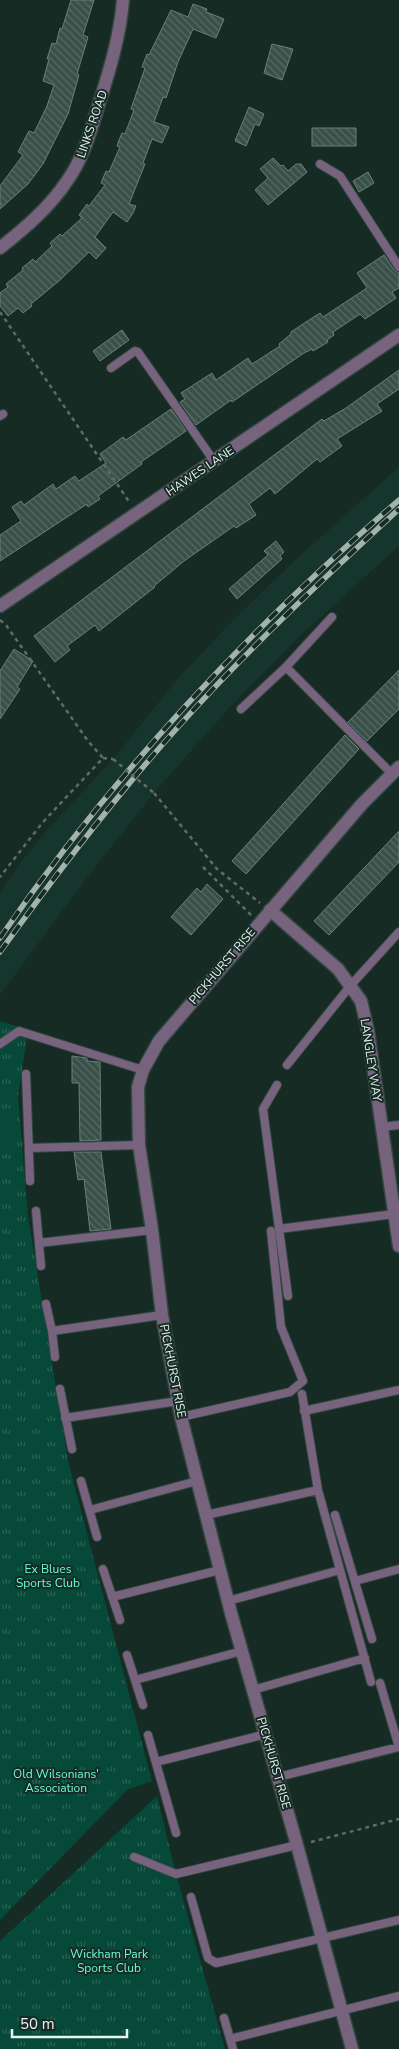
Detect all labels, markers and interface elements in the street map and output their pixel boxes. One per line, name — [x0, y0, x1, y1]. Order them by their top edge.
street label: LINKS ROAD — [73, 88, 111, 160]
street label: HAWES LANE — [163, 442, 237, 500]
street label: PICKHURST RISE — [185, 924, 259, 1008]
street label: LANGLEY WAY — [357, 1017, 386, 1104]
street label: PICKHURST RISE — [156, 1323, 190, 1419]
park label: Ex Blues Sports Club — [16, 1561, 80, 1591]
street label: PICKHURST RISE — [253, 1715, 295, 1811]
park label: Old Wilsonians' Association — [13, 1766, 99, 1796]
park label: Wickham Park Sports Club — [70, 1946, 149, 1976]
scale bar — [12, 2006, 128, 2038]
text: 50 m — [20, 2014, 55, 2034]

